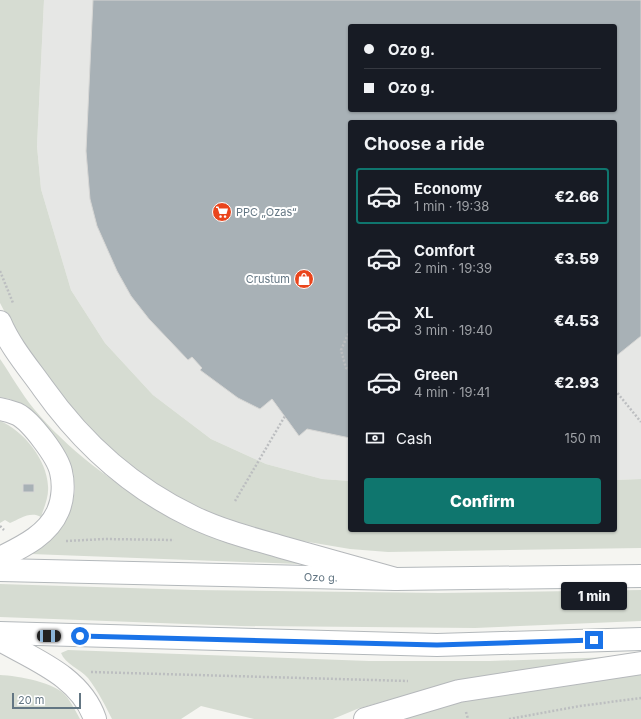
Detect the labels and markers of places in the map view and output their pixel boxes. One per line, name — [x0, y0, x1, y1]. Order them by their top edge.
supermarket icon: PPC „Ozas“ — [211, 201, 233, 223]
place label: PPC „Ozas“ — [236, 205, 297, 219]
shop icon: Crustum — [293, 268, 315, 290]
place label: Crustum — [246, 272, 290, 286]

